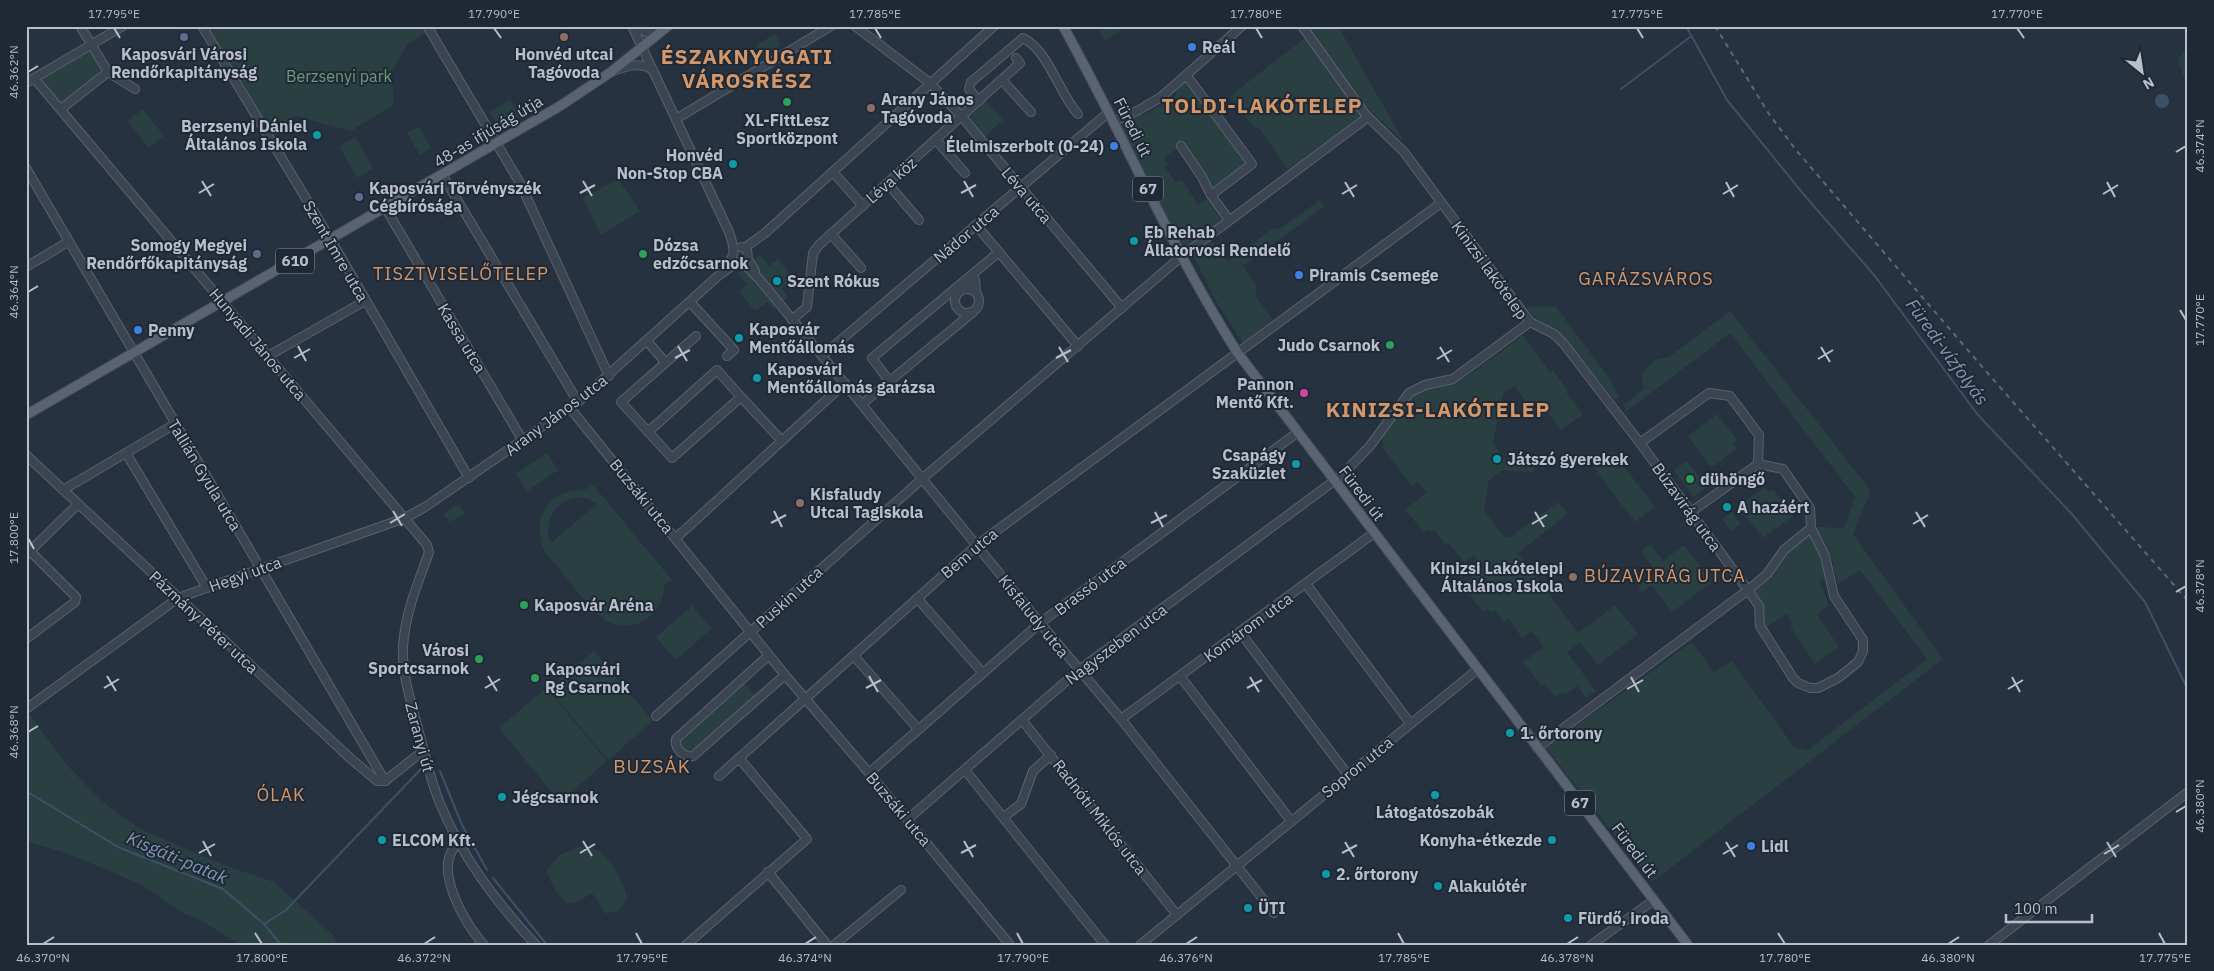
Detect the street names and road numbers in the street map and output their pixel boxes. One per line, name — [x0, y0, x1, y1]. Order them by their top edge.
street label: 48-as ifjúság útja — [430, 90, 547, 171]
street label: Füredi út — [1110, 94, 1156, 160]
street label: Léva köz — [861, 152, 921, 208]
street label: Léva utca — [998, 163, 1057, 228]
road number: 67 — [1133, 176, 1163, 202]
street label: Szent Imre utca — [299, 197, 373, 306]
street label: Nádor utca — [929, 201, 1003, 267]
street label: Kinizsi lakótelep — [1448, 217, 1532, 323]
road number: 610 — [276, 248, 314, 274]
street label: Hunyadi János utca — [205, 284, 311, 405]
street label: Kassa utca — [433, 300, 491, 377]
street label: Arany János utca — [501, 370, 611, 460]
street label: Tallián Gyula utca — [164, 416, 246, 535]
street label: Buzsáki utca — [606, 454, 679, 538]
street label: Búzavirág utca — [1648, 459, 1726, 556]
street label: Füredi út — [1335, 461, 1389, 525]
street label: Bem utca — [936, 523, 1002, 583]
street label: Hegyi utca — [206, 552, 284, 596]
street label: Brassó utca — [1050, 552, 1130, 619]
street label: Puskin utca — [751, 561, 827, 632]
street label: Pázmány Péter utca — [145, 566, 263, 678]
street label: Kisfaludy utca — [994, 570, 1074, 662]
street label: Komárom utca — [1200, 588, 1297, 666]
street label: Nagyszeben utca — [1061, 599, 1171, 689]
street label: Zaranyi út — [401, 700, 439, 774]
street label: Sopron utca — [1317, 732, 1397, 802]
street label: Radnóti Miklós utca — [1049, 755, 1152, 879]
street label: Buzsáki utca — [862, 768, 936, 851]
road number: 67 — [1565, 790, 1595, 816]
street label: Füredi út — [1608, 818, 1662, 882]

